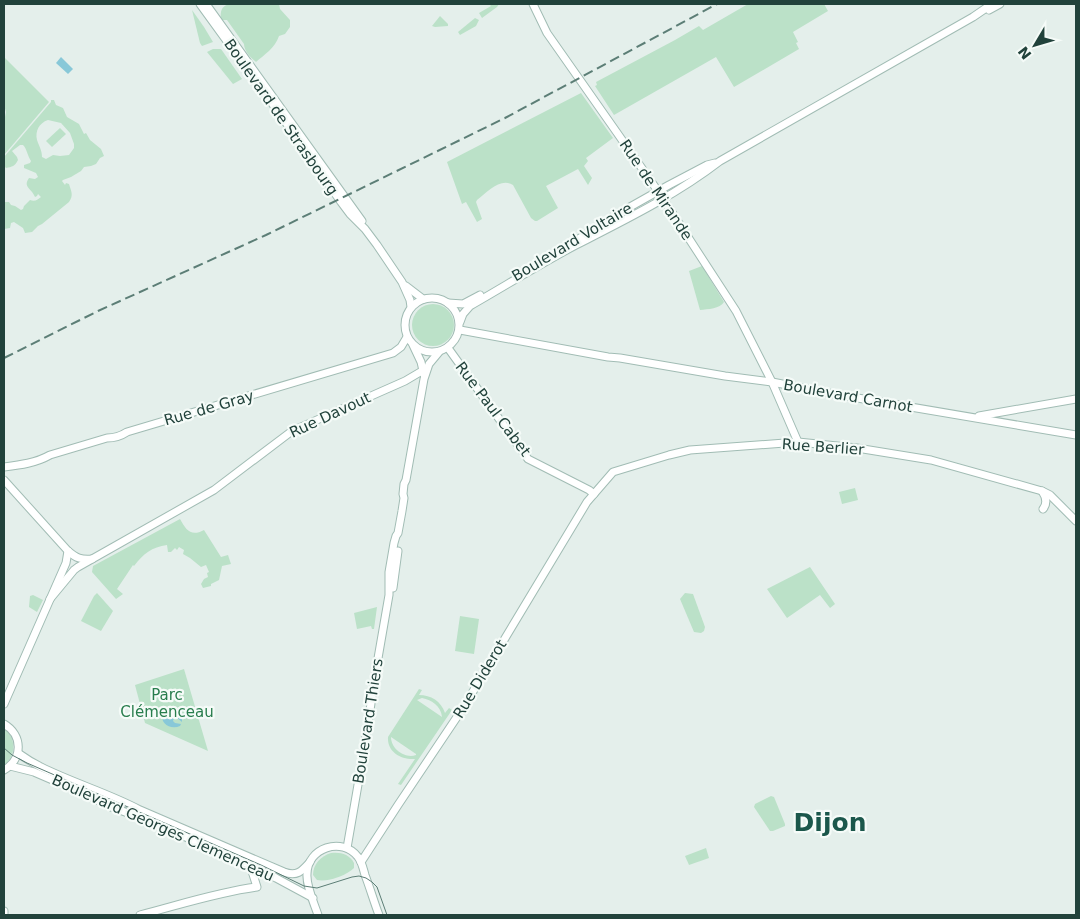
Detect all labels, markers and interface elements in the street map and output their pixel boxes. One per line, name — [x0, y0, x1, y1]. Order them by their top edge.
north arrow — [1010, 20, 1060, 70]
street label: Boulevard de Strasbourg — [220, 36, 342, 198]
text: N — [1015, 43, 1035, 63]
street label: Rue de Mirande — [616, 136, 696, 244]
street label: Boulevard Voltaire — [508, 199, 636, 285]
street label: Rue Paul Cabet — [452, 358, 534, 460]
street label: Boulevard Carnot — [782, 376, 914, 416]
street label: Rue de Gray — [162, 387, 256, 429]
street label: Rue Davout — [287, 388, 374, 442]
street label: Rue Berlier — [781, 435, 866, 459]
street label: Rue Diderot — [449, 636, 511, 722]
street label: Boulevard Thiers — [349, 657, 387, 785]
park label: Parc Clémenceau — [120, 686, 214, 721]
street label: Boulevard Georges Clemenceau — [49, 771, 277, 885]
district label: Dijon — [794, 808, 866, 837]

